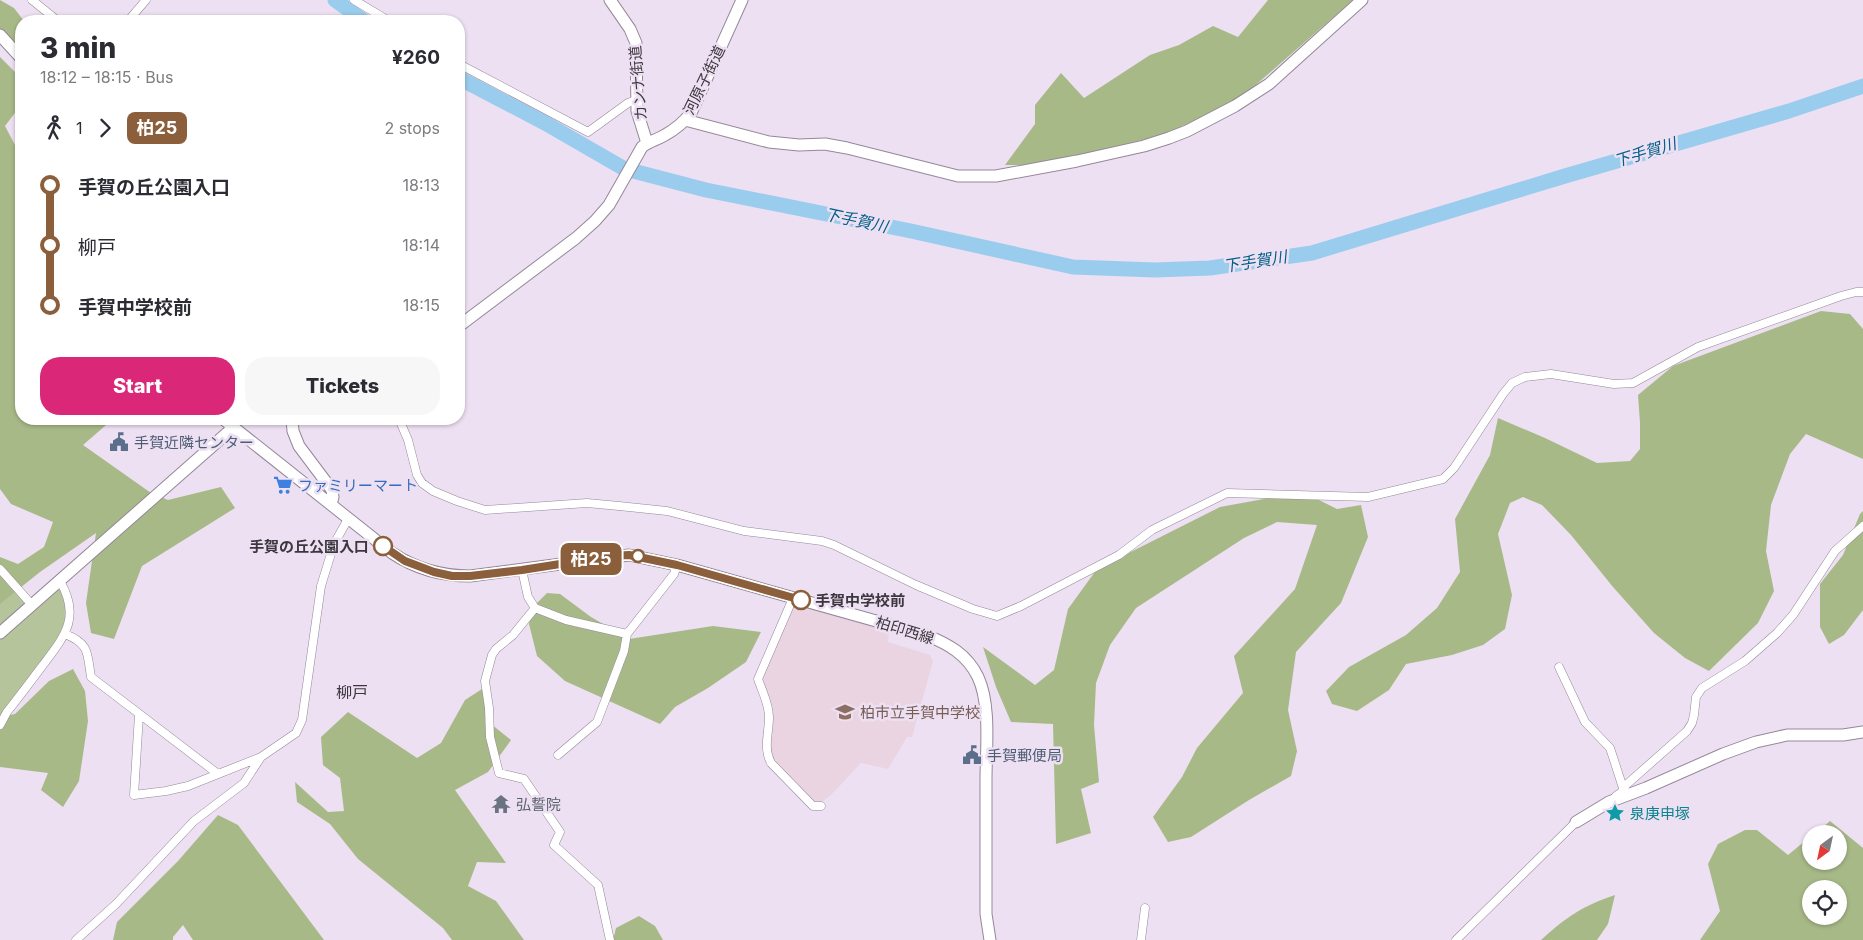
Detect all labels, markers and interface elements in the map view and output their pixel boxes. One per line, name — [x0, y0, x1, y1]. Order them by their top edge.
text: 3 min — [40, 31, 116, 65]
street label: 河原子街道 — [679, 42, 729, 118]
street label: カンナ街道 — [625, 45, 651, 121]
text: ¥260 — [392, 46, 440, 69]
text: 18:12 – 18:15 · Bus — [40, 67, 174, 87]
icon: walk — [40, 114, 68, 142]
icon: forward — [91, 114, 119, 142]
text: 柏25 — [137, 117, 177, 138]
text: 1 — [76, 118, 83, 138]
text: 2 stops — [384, 118, 440, 138]
water label: 下手賀川 — [1611, 132, 1680, 171]
text: 18:13 — [403, 175, 440, 195]
text: 手賀の丘公園入口 — [78, 176, 230, 199]
water label: 下手賀川 — [823, 204, 891, 237]
text: 18:14 — [402, 235, 440, 255]
text: 柳戸 — [78, 236, 116, 259]
water label: 下手賀川 — [1222, 246, 1290, 276]
text: 18:15 — [403, 295, 440, 315]
text: 手賀中学校前 — [78, 296, 192, 319]
button: Start — [40, 357, 235, 415]
button: Tickets — [245, 357, 440, 415]
public building icon: 手賀近隣センター — [108, 431, 130, 453]
place label: 手賀近隣センター — [134, 433, 254, 452]
supermarket icon: ファミリーマート — [272, 474, 294, 496]
place label: ファミリーマート — [298, 476, 418, 495]
marker: 手賀の丘公園入口 — [373, 536, 393, 556]
place label: 手賀の丘公園入口 — [249, 537, 369, 556]
line badge: 柏25 — [562, 543, 620, 575]
text: 柏25 — [571, 548, 611, 569]
unlabelled marker — [631, 549, 645, 563]
marker: 手賀中学校前 — [791, 590, 811, 610]
place label: 手賀中学校前 — [815, 591, 905, 610]
street label: 柏印西線 — [874, 612, 936, 648]
district label: 柳戸 — [336, 682, 368, 702]
school or university icon: 柏市立手賀中学校 — [834, 701, 856, 723]
place label: 柏市立手賀中学校 — [860, 703, 980, 722]
public building icon: 手賀郵便局 — [961, 744, 983, 766]
place label: 手賀郵便局 — [987, 746, 1062, 765]
temple icon: 弘誓院 — [490, 793, 512, 815]
place label: 弘誓院 — [516, 795, 561, 814]
place icon: 泉庚申塚 — [1604, 802, 1626, 824]
place label: 泉庚申塚 — [1630, 804, 1690, 823]
north arrow — [1802, 825, 1848, 870]
map controls — [1802, 825, 1847, 925]
button: locate — [1802, 880, 1847, 925]

